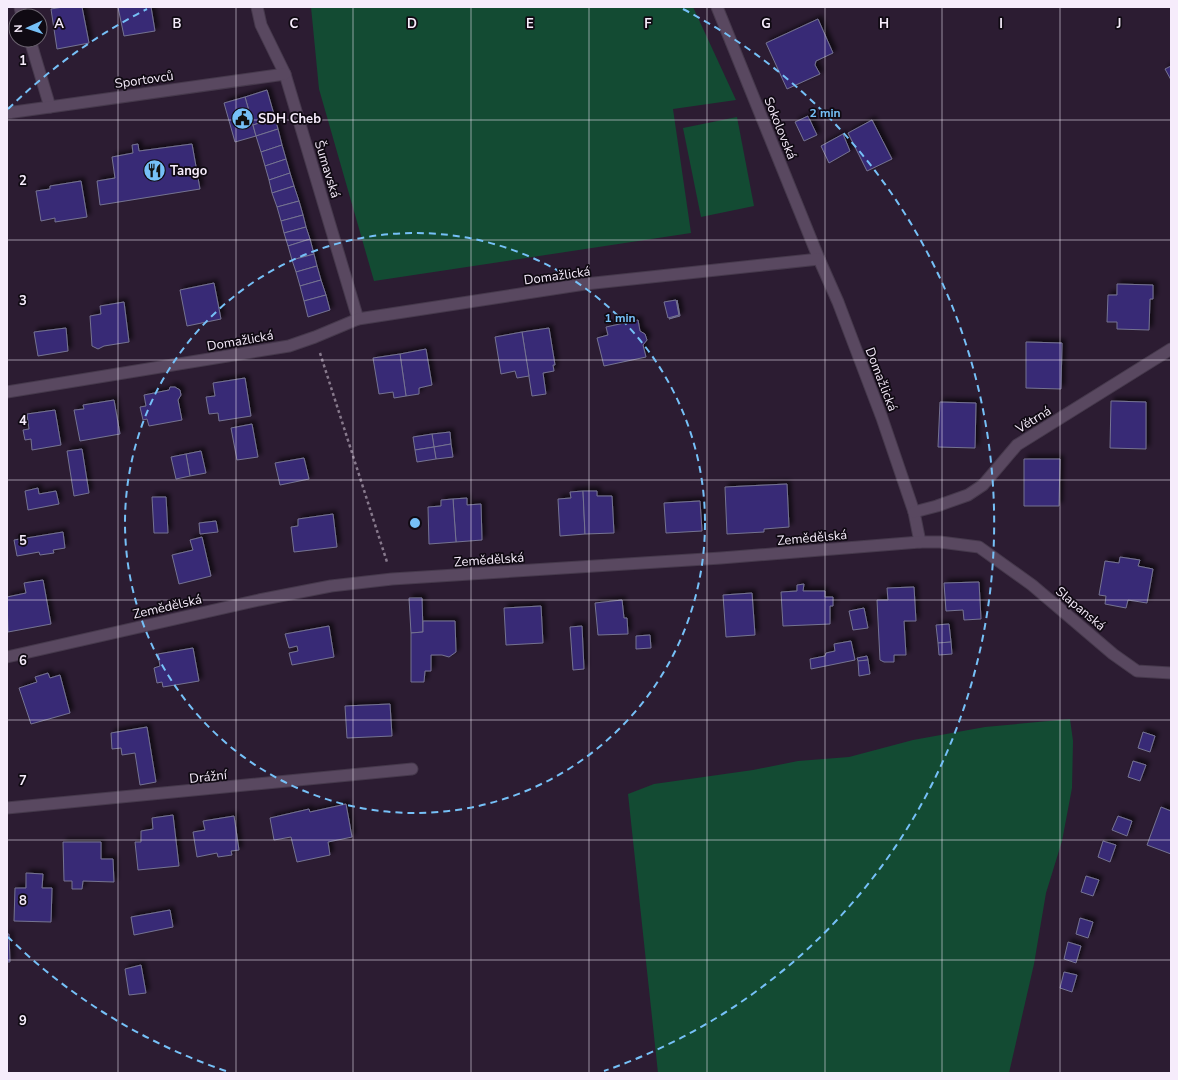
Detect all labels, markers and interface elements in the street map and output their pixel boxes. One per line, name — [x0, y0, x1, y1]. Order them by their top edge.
north arrow — [8, 8, 48, 48]
text: A — [54, 15, 64, 33]
text: B — [173, 15, 182, 33]
text: C — [290, 15, 299, 33]
text: D — [407, 15, 417, 33]
text: E — [526, 15, 534, 33]
text: F — [644, 15, 652, 33]
text: G — [761, 15, 771, 33]
text: H — [879, 15, 889, 33]
text: I — [999, 15, 1003, 33]
text: J — [1116, 15, 1121, 33]
text: N — [11, 24, 26, 33]
text: 1 — [19, 52, 27, 70]
street label: Sportovců — [114, 67, 175, 93]
street label: Sokolovská — [759, 94, 801, 162]
public building icon: SDH Cheb — [230, 105, 256, 131]
text: 2 min — [809, 105, 841, 121]
place label: SDH Cheb — [258, 110, 321, 128]
street label: Šumavská — [310, 138, 345, 200]
restaurant icon: Tango — [141, 157, 167, 183]
place label: Tango — [170, 162, 207, 180]
text: 2 — [19, 172, 27, 190]
street label: Domažlická — [523, 262, 592, 290]
text: 3 — [19, 292, 27, 310]
text: 1 min — [604, 310, 636, 326]
street label: Domažlická — [206, 326, 275, 356]
street label: Domažlická — [861, 345, 901, 414]
street label: Větrná — [1012, 402, 1055, 438]
text: 4 — [19, 412, 27, 430]
centre of rings — [408, 516, 422, 530]
street label: Zemědělská — [776, 526, 848, 550]
text: 5 — [19, 532, 27, 550]
street label: Zemědělská — [453, 549, 525, 571]
street label: Slapanská — [1052, 583, 1109, 635]
street label: Zemědělská — [131, 590, 203, 624]
text: 6 — [19, 652, 27, 670]
street label: Drážní — [188, 766, 229, 788]
text: 7 — [19, 772, 27, 790]
text: 8 — [19, 892, 27, 910]
text: 9 — [19, 1012, 27, 1030]

